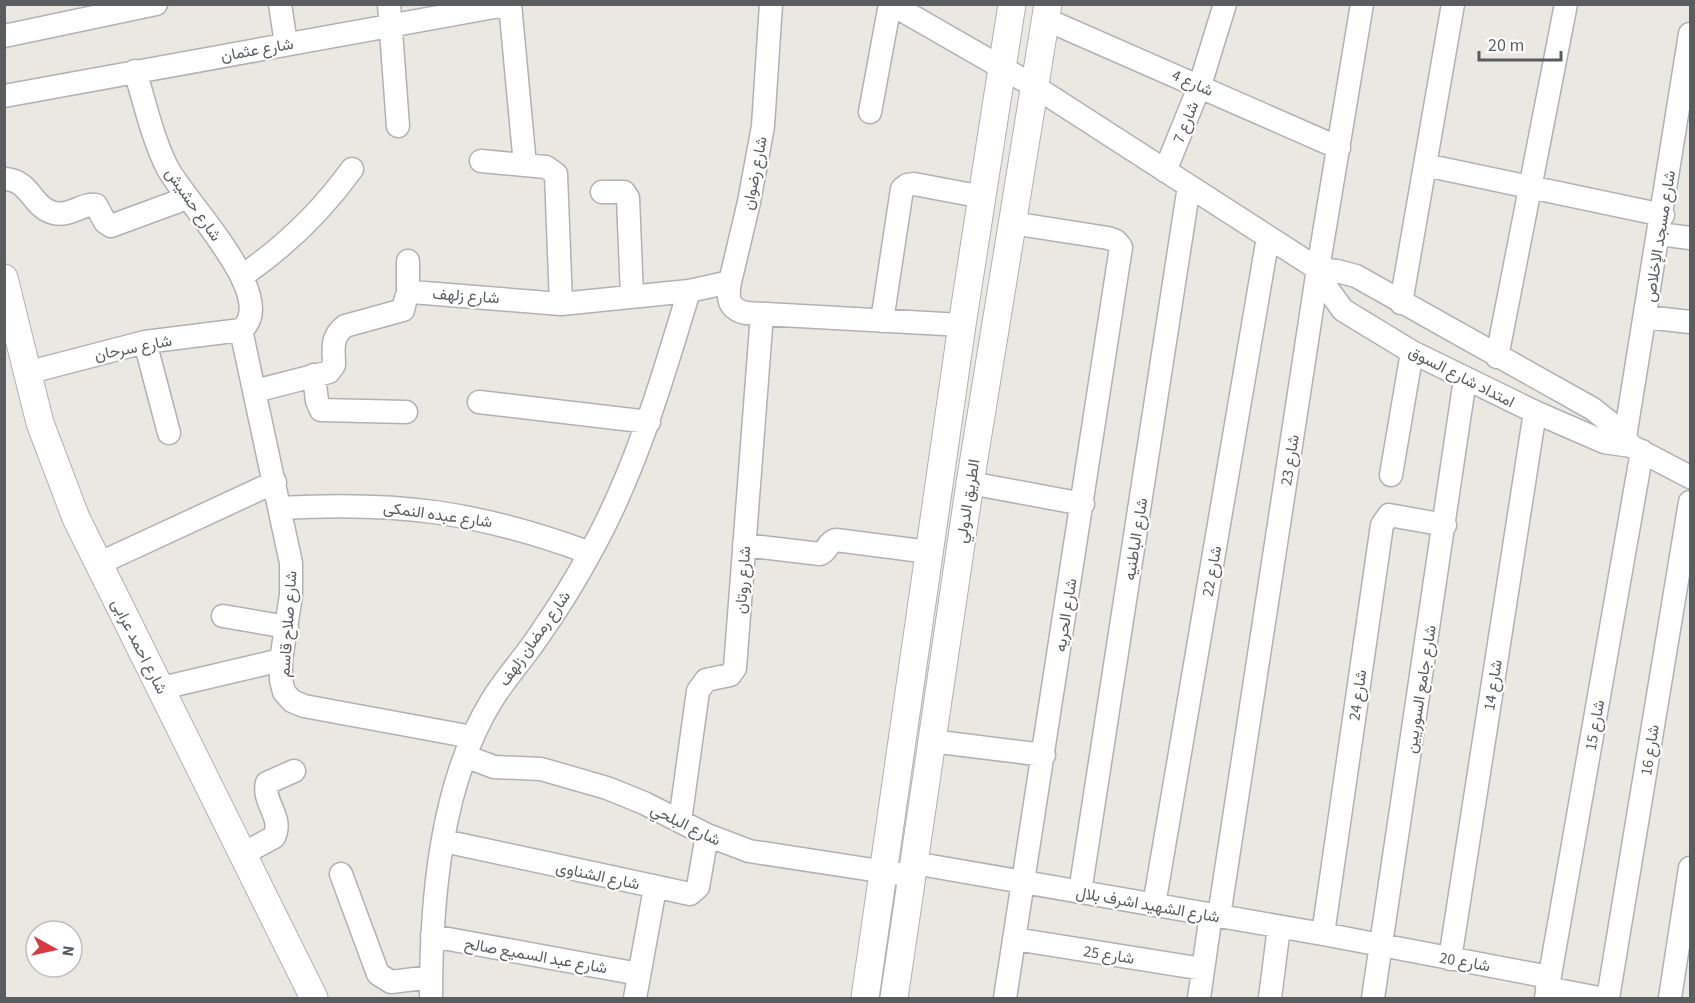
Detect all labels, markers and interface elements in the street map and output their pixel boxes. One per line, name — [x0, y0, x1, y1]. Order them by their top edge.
scale bar — [1479, 24, 1562, 62]
street label: شارع عثمان — [219, 33, 295, 67]
text: 20 m — [1488, 33, 1524, 58]
street label: شارع 4 — [1168, 64, 1217, 102]
street label: شارع 7 — [1168, 98, 1204, 147]
street label: شارع رضوان — [737, 134, 773, 212]
street label: شارع حشيش — [160, 163, 227, 246]
street label: شارع مسجد الإخلاص — [1639, 169, 1681, 304]
street label: شارع زلهف — [432, 283, 500, 309]
street label: شارع سرحان — [92, 330, 174, 366]
street label: امتداد شارع السوق — [1405, 341, 1518, 413]
street label: شارع 23 — [1275, 433, 1305, 487]
street label: الطريق الدولي — [950, 458, 987, 545]
street label: شارع عبده النمكى — [382, 496, 494, 534]
street label: شارع الباطنيه — [1119, 496, 1153, 582]
street label: شارع 22 — [1197, 544, 1227, 598]
street label: شارع روتان — [730, 545, 756, 615]
street label: شارع صلاح قاسم — [273, 570, 303, 678]
street label: شارع الحريه — [1049, 577, 1083, 653]
street label: شارع رمضان زلهف — [494, 586, 576, 691]
street label: شارع احمد عرابى — [106, 595, 173, 698]
street label: شارع جامع السوريين — [1400, 623, 1442, 755]
street label: شارع 14 — [1478, 658, 1508, 712]
street label: شارع 24 — [1344, 668, 1372, 722]
street label: شارع 15 — [1580, 698, 1610, 752]
street label: شارع 16 — [1635, 723, 1665, 777]
street label: شارع البلحي — [646, 798, 724, 853]
street label: شارع الشناوى — [554, 856, 642, 896]
street label: شارع الشهيد اشرف بلال — [1074, 881, 1222, 928]
north arrow — [24, 919, 84, 979]
street label: شارع عبد السميع صالح — [463, 933, 609, 979]
street label: شارع 25 — [1082, 940, 1136, 970]
text: N — [56, 944, 79, 958]
street label: شارع 20 — [1438, 947, 1492, 977]

